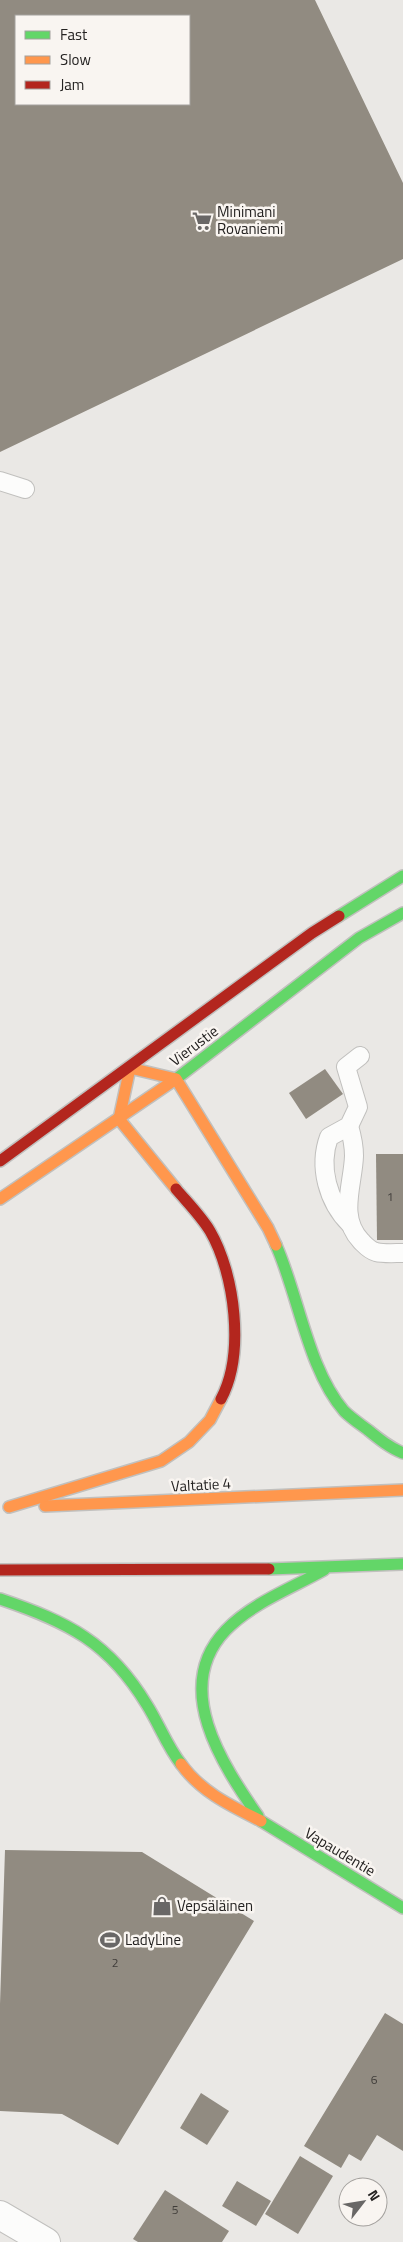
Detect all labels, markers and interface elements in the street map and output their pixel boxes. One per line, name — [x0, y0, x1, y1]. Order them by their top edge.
legend — [15, 15, 190, 105]
text: Fast — [60, 23, 88, 46]
text: Slow — [60, 48, 91, 71]
text: Jam — [60, 73, 84, 96]
place label: Minimani Rovaniemi — [217, 200, 283, 240]
supermarket icon: Minimani Rovaniemi — [191, 210, 213, 232]
street label: Vierustie — [164, 1020, 223, 1072]
house number: 1 — [387, 1187, 393, 1206]
street label: Valtatie 4 — [170, 1471, 231, 1498]
street label: Vapaudentie — [301, 1821, 380, 1882]
place label: Vepsäläinen — [177, 1894, 253, 1917]
shop icon: Vepsäläinen — [151, 1895, 173, 1917]
place label: LadyLine — [125, 1928, 181, 1951]
sports icon: LadyLine — [99, 1929, 121, 1951]
house number: 2 — [112, 1953, 118, 1972]
house number: 6 — [371, 2070, 378, 2089]
north arrow — [338, 2177, 388, 2227]
text: N — [363, 2185, 386, 2205]
house number: 5 — [172, 2200, 179, 2219]

